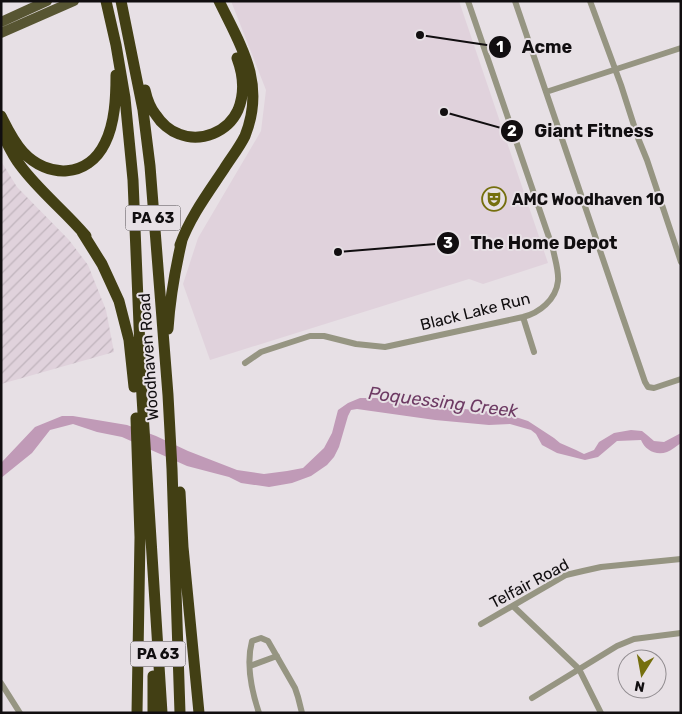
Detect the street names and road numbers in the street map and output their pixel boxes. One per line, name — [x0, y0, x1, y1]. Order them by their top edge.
road number: PA 63 — [126, 206, 180, 230]
street label: Black Lake Run — [418, 289, 532, 334]
street label: Woodhaven Road — [135, 293, 162, 421]
street label: Telfair Road — [486, 555, 572, 612]
road number: PA 63 — [130, 642, 186, 666]

